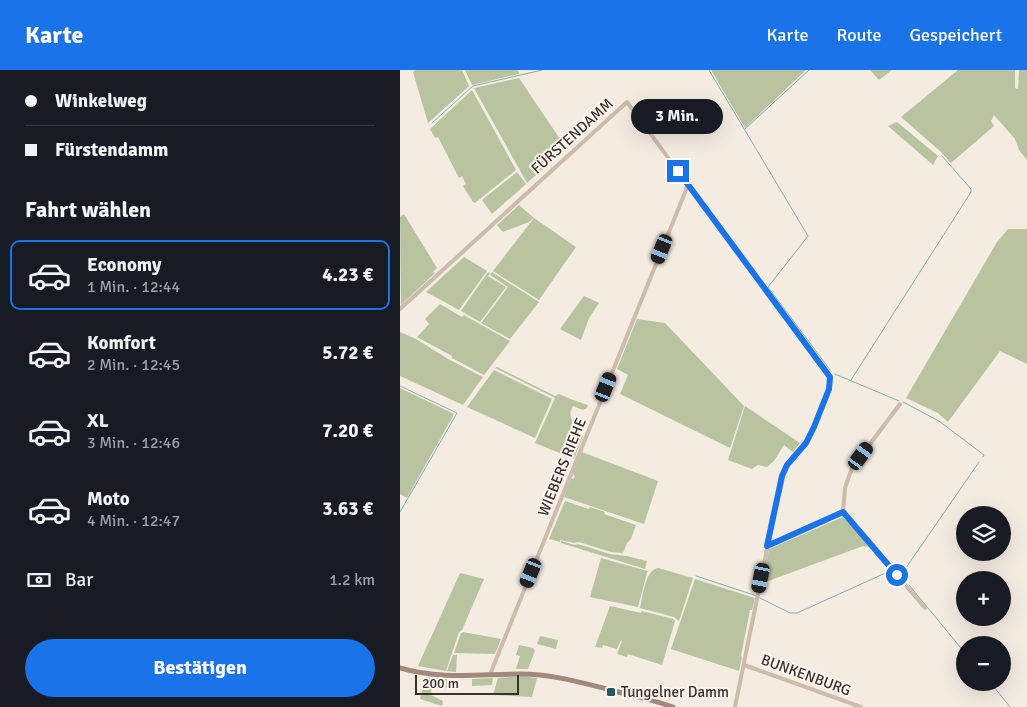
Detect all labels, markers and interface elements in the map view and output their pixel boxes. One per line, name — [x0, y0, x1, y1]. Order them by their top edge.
text: Karte — [25, 20, 83, 50]
text: Karte — [767, 24, 809, 46]
text: Route — [837, 24, 882, 46]
text: Gespeichert — [910, 24, 1002, 46]
text: Winkelweg — [55, 89, 147, 113]
street label: FÜRSTENDAMM — [527, 95, 617, 177]
callout: 3 Min. — [632, 98, 724, 134]
text: 3 Min. — [655, 106, 699, 126]
text: Fürstendamm — [55, 138, 168, 162]
route end — [667, 160, 689, 182]
text: Fahrt wählen — [25, 196, 151, 223]
car — [649, 232, 674, 266]
icon: car — [27, 253, 72, 298]
text: Economy — [87, 253, 161, 277]
text: 4.23 € — [322, 263, 373, 287]
text: 1 Min. · 12:44 — [87, 277, 180, 297]
icon: car — [27, 331, 72, 376]
text: Komfort — [87, 331, 156, 355]
text: 5.72 € — [322, 341, 373, 365]
text: 2 Min. · 12:45 — [87, 355, 180, 375]
car — [593, 370, 618, 404]
icon: car — [27, 409, 72, 454]
text: XL — [87, 409, 109, 433]
street label: WIEBERS RIEHE — [534, 415, 590, 519]
text: 7.20 € — [322, 419, 373, 443]
text: 3 Min. · 12:46 — [87, 433, 180, 453]
car — [846, 439, 875, 473]
icon: car — [27, 487, 72, 532]
text: Moto — [87, 487, 130, 511]
text: 3.63 € — [322, 497, 373, 521]
map controls — [956, 506, 1011, 691]
button: layers — [956, 506, 1011, 561]
text: 4 Min. · 12:47 — [87, 511, 180, 531]
car — [518, 556, 543, 590]
car — [750, 562, 771, 594]
route start — [886, 564, 908, 586]
icon: cash — [25, 566, 53, 594]
text: Bar — [65, 568, 93, 592]
text: 1.2 km — [329, 570, 375, 590]
button: + — [956, 571, 1011, 626]
button: − — [956, 636, 1011, 691]
button: Bestätigen — [25, 639, 375, 697]
street label: BUNKENBURG — [759, 650, 853, 700]
scale bar — [415, 672, 519, 695]
text: 200 m — [422, 675, 459, 692]
place label: Tungelner Damm — [621, 683, 729, 701]
marker: Tungelner Damm — [605, 686, 617, 698]

